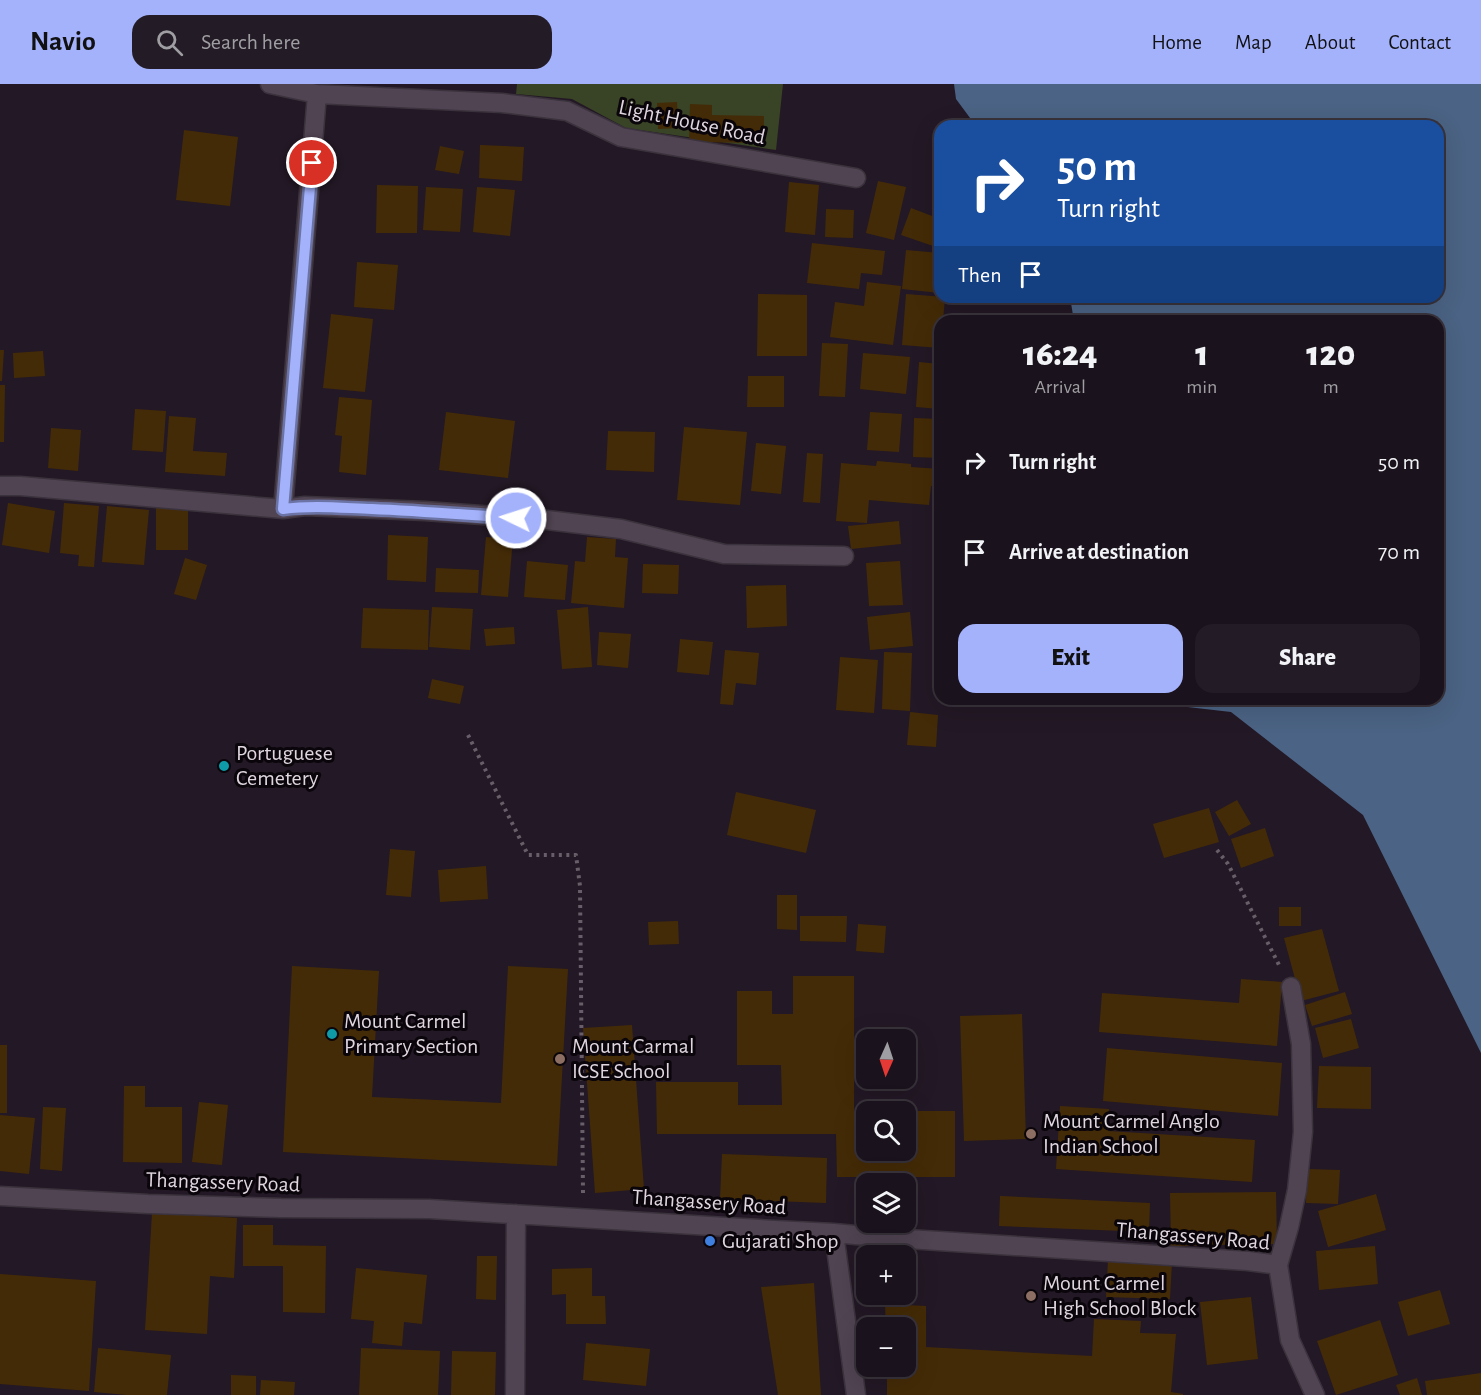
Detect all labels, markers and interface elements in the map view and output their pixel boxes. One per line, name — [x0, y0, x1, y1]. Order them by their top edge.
search box — [132, 15, 552, 69]
icon: search — [153, 26, 186, 59]
text: Navio — [30, 28, 96, 56]
text: Search here — [201, 31, 300, 53]
text: Home — [1151, 32, 1202, 53]
text: Map — [1235, 32, 1272, 53]
text: About — [1305, 32, 1355, 53]
text: Contact — [1388, 32, 1451, 53]
street label: Light House Road — [617, 96, 767, 148]
pin — [286, 137, 337, 188]
icon: right — [958, 144, 1036, 222]
icon: arrive — [295, 146, 328, 179]
text: 50 m — [1057, 146, 1137, 188]
text: Turn right — [1057, 195, 1160, 222]
icon: arrive — [1014, 258, 1047, 291]
text: Then — [958, 264, 1002, 286]
text: 16:24 — [1023, 336, 1098, 372]
text: 1 — [1195, 336, 1208, 372]
text: 120 — [1306, 336, 1355, 372]
text: Arrival — [1034, 377, 1086, 397]
text: min — [1186, 377, 1217, 397]
text: m — [1323, 377, 1339, 397]
icon: right — [958, 446, 991, 479]
text: Turn right — [1009, 451, 1096, 473]
text: 50 m — [1378, 451, 1420, 473]
position arrow — [484, 486, 548, 550]
icon: arrive — [958, 536, 991, 569]
text: Arrive at destination — [1009, 541, 1189, 563]
text: 70 m — [1378, 541, 1420, 563]
button: Exit — [958, 624, 1183, 693]
button: Share — [1195, 624, 1420, 693]
place label: Portuguese Cemetery — [236, 742, 333, 789]
marker: Portuguese Cemetery — [217, 759, 231, 773]
place label: Mount Carmel Primary Section — [344, 1010, 478, 1057]
marker: Mount Carmel Primary Section — [325, 1027, 339, 1041]
north arrow — [856, 1029, 916, 1089]
map controls — [856, 1029, 916, 1377]
place label: Mount Carmal ICSE School — [572, 1035, 694, 1082]
marker: Mount Carmal ICSE School — [553, 1052, 567, 1066]
button: search — [856, 1101, 916, 1161]
place label: Mount Carmel Anglo Indian School — [1043, 1110, 1220, 1157]
marker: Mount Carmel Anglo Indian School — [1024, 1127, 1038, 1141]
street label: Thangassery Road — [145, 1168, 301, 1196]
button: layers — [856, 1173, 916, 1233]
street label: Thangassery Road — [631, 1186, 787, 1218]
street label: Thangassery Road — [1115, 1218, 1271, 1254]
place label: Gujarati Shop — [722, 1230, 838, 1252]
marker: Gujarati Shop — [703, 1234, 717, 1248]
button: + — [856, 1245, 916, 1305]
place label: Mount Carmel High School Block — [1043, 1272, 1196, 1319]
marker: Mount Carmel High School Block — [1024, 1289, 1038, 1303]
button: − — [856, 1317, 916, 1377]

